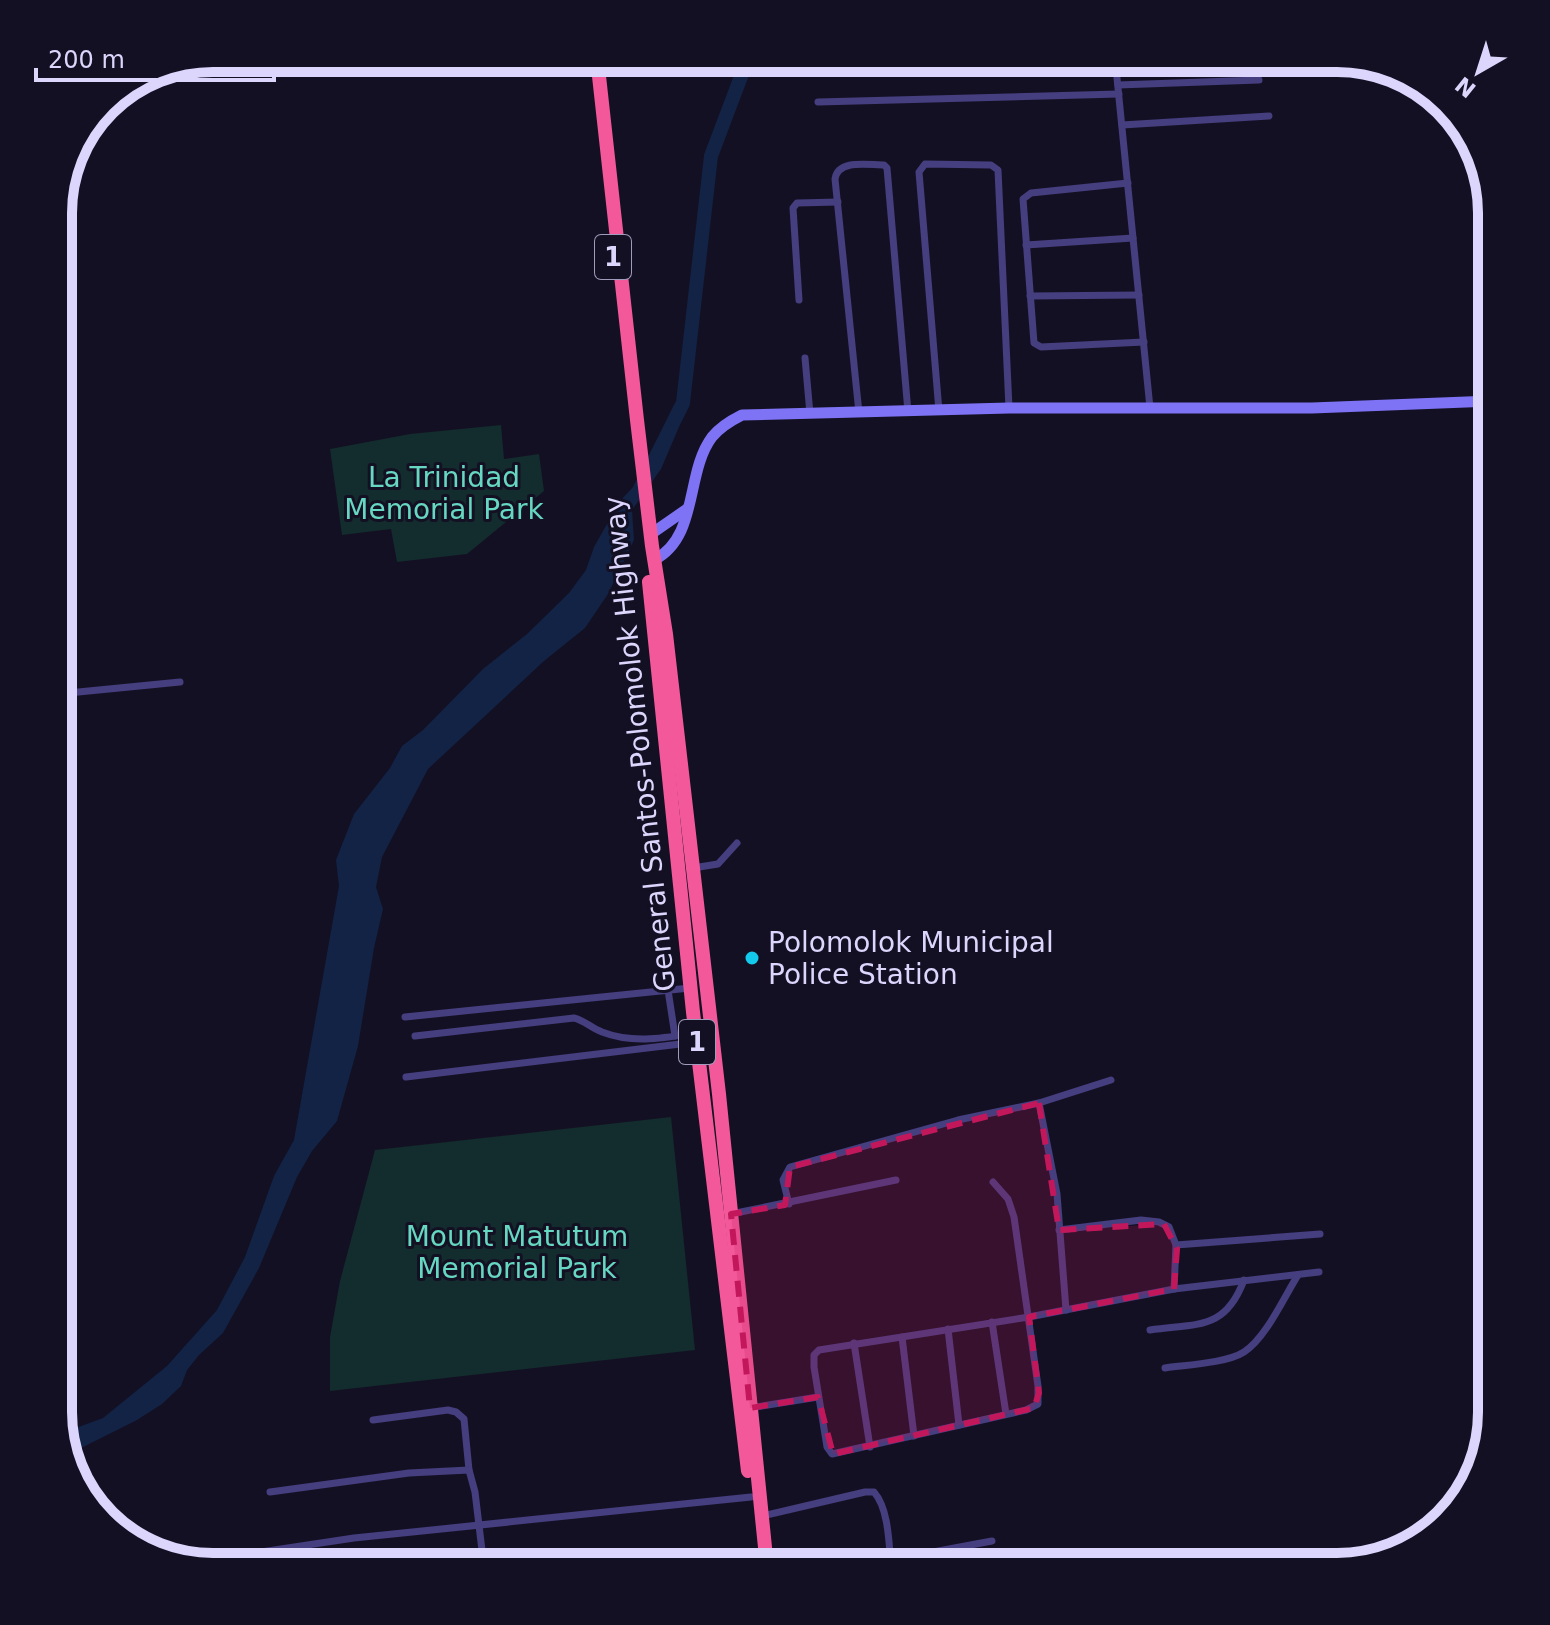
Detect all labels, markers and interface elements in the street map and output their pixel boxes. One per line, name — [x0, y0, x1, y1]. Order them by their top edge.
scale bar — [36, 32, 274, 82]
north arrow — [1438, 32, 1518, 112]
text: 200 m — [48, 46, 125, 74]
text: N — [1451, 72, 1481, 103]
road number: 1 — [595, 235, 631, 279]
park label: La Trinidad Memorial Park — [344, 461, 544, 526]
street label: General Santos-Polomolok Highway — [597, 495, 682, 993]
place label: Polomolok Municipal Police Station — [768, 926, 1054, 991]
marker: Polomolok Municipal Police Station — [743, 949, 761, 967]
road number: 1 — [679, 1020, 715, 1064]
park label: Mount Matutum Memorial Park — [406, 1220, 628, 1285]

